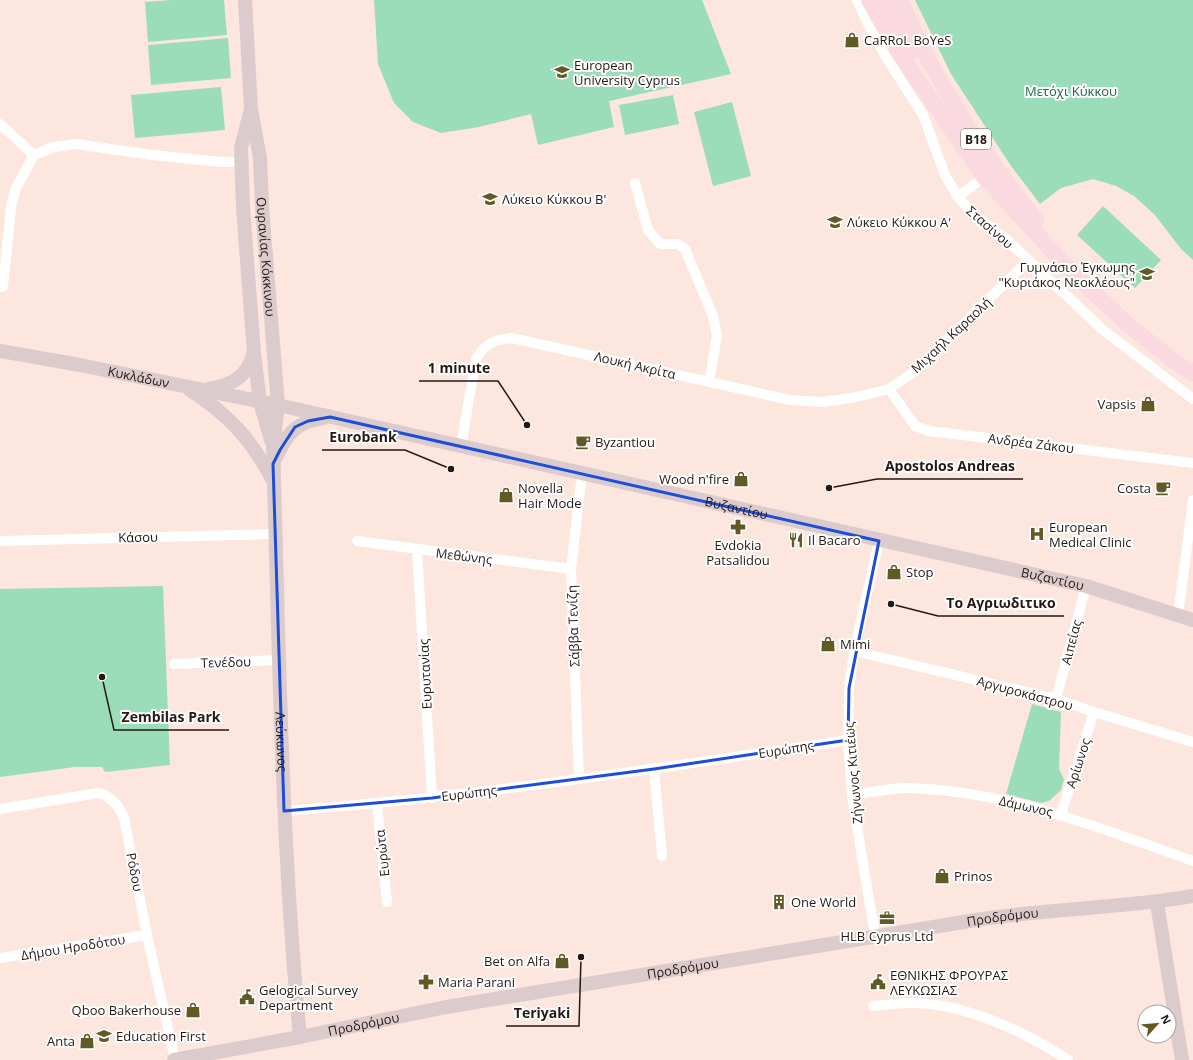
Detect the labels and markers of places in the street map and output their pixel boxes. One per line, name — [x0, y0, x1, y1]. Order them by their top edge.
shop icon: CaRRoL BoYeS — [843, 31, 861, 49]
place label: CaRRoL BoYeS — [864, 31, 951, 49]
place label: European University Cyprus — [574, 56, 680, 89]
school or university icon: European University Cyprus — [553, 63, 571, 81]
school or university icon: Λύκειο Κύκκου Β' — [481, 190, 499, 208]
place label: Λύκειο Κύκκου Β' — [502, 190, 606, 208]
school or university icon: Λύκειο Κύκκου Α' — [826, 213, 844, 231]
place label: Λύκειο Κύκκου Α' — [847, 213, 951, 231]
place label: Γυμνάσιο Έγκωμης "Κυριάκος Νεοκλέους" — [998, 258, 1135, 291]
school or university icon: Γυμνάσιο Έγκωμης "Κυριάκος Νεοκλέους" — [1138, 265, 1156, 283]
callout: 1 minute — [419, 355, 498, 381]
place label: Vapsis — [1097, 395, 1136, 413]
shop icon: Vapsis — [1139, 395, 1157, 413]
callout: Eurobank — [322, 424, 405, 450]
cafe icon: Byzantiou — [574, 433, 592, 451]
place label: Byzantiou — [595, 433, 655, 451]
callout: Apostolos Andreas — [877, 453, 1023, 479]
place label: Wood n'fire — [659, 470, 729, 488]
shop icon: Wood n'fire — [732, 470, 750, 488]
place label: Novella Hair Mode — [518, 479, 582, 512]
place label: Costa — [1117, 479, 1151, 497]
cafe icon: Costa — [1154, 479, 1172, 497]
shop icon: Novella Hair Mode — [497, 486, 515, 504]
pharmacy icon: Evdokia Patsalidou — [729, 518, 747, 536]
place label: European Medical Clinic — [1049, 518, 1132, 551]
hospital icon: European Medical Clinic — [1028, 525, 1046, 543]
restaurant icon: Il Bacaro — [787, 531, 805, 549]
place label: Il Bacaro — [808, 531, 861, 549]
place label: Evdokia Patsalidou — [706, 536, 770, 569]
shop icon: Stop — [885, 563, 903, 581]
place label: Stop — [906, 563, 934, 581]
callout: Το Αγριωδιτικο — [938, 590, 1064, 616]
shop icon: Mimi — [819, 635, 837, 653]
place label: Mimi — [840, 635, 870, 653]
callout: Zembilas Park — [114, 704, 229, 730]
shop icon: Prinos — [933, 867, 951, 885]
place label: Prinos — [954, 867, 992, 885]
building icon: One World — [770, 893, 788, 911]
place label: One World — [791, 893, 856, 911]
office icon: HLB Cyprus Ltd — [878, 909, 896, 927]
place label: HLB Cyprus Ltd — [840, 927, 934, 945]
place label: Bet on Alfa — [484, 952, 550, 970]
shop icon: Bet on Alfa — [553, 952, 571, 970]
place label: ΕΘΝΙΚΗΣ ΦΡΟΥΡΑΣ ΛΕΥΚΩΣΙΑΣ — [890, 966, 1009, 999]
pharmacy icon: Maria Parani — [417, 973, 435, 991]
place label: Maria Parani — [438, 973, 515, 991]
public building icon: ΕΘΝΙΚΗΣ ΦΡΟΥΡΑΣ ΛΕΥΚΩΣΙΑΣ — [869, 973, 887, 991]
place label: Gelogical Survey Department — [259, 981, 359, 1014]
public building icon: Gelogical Survey Department — [238, 988, 256, 1006]
callout: Teriyaki — [506, 1000, 579, 1026]
place label: Qboo Bakerhouse — [72, 1001, 181, 1019]
shop icon: Qboo Bakerhouse — [184, 1001, 202, 1019]
school or university icon: Education First — [95, 1027, 113, 1045]
place label: Education First — [116, 1027, 206, 1045]
place label: Anta — [47, 1032, 75, 1050]
shop icon: Anta — [78, 1032, 96, 1050]

